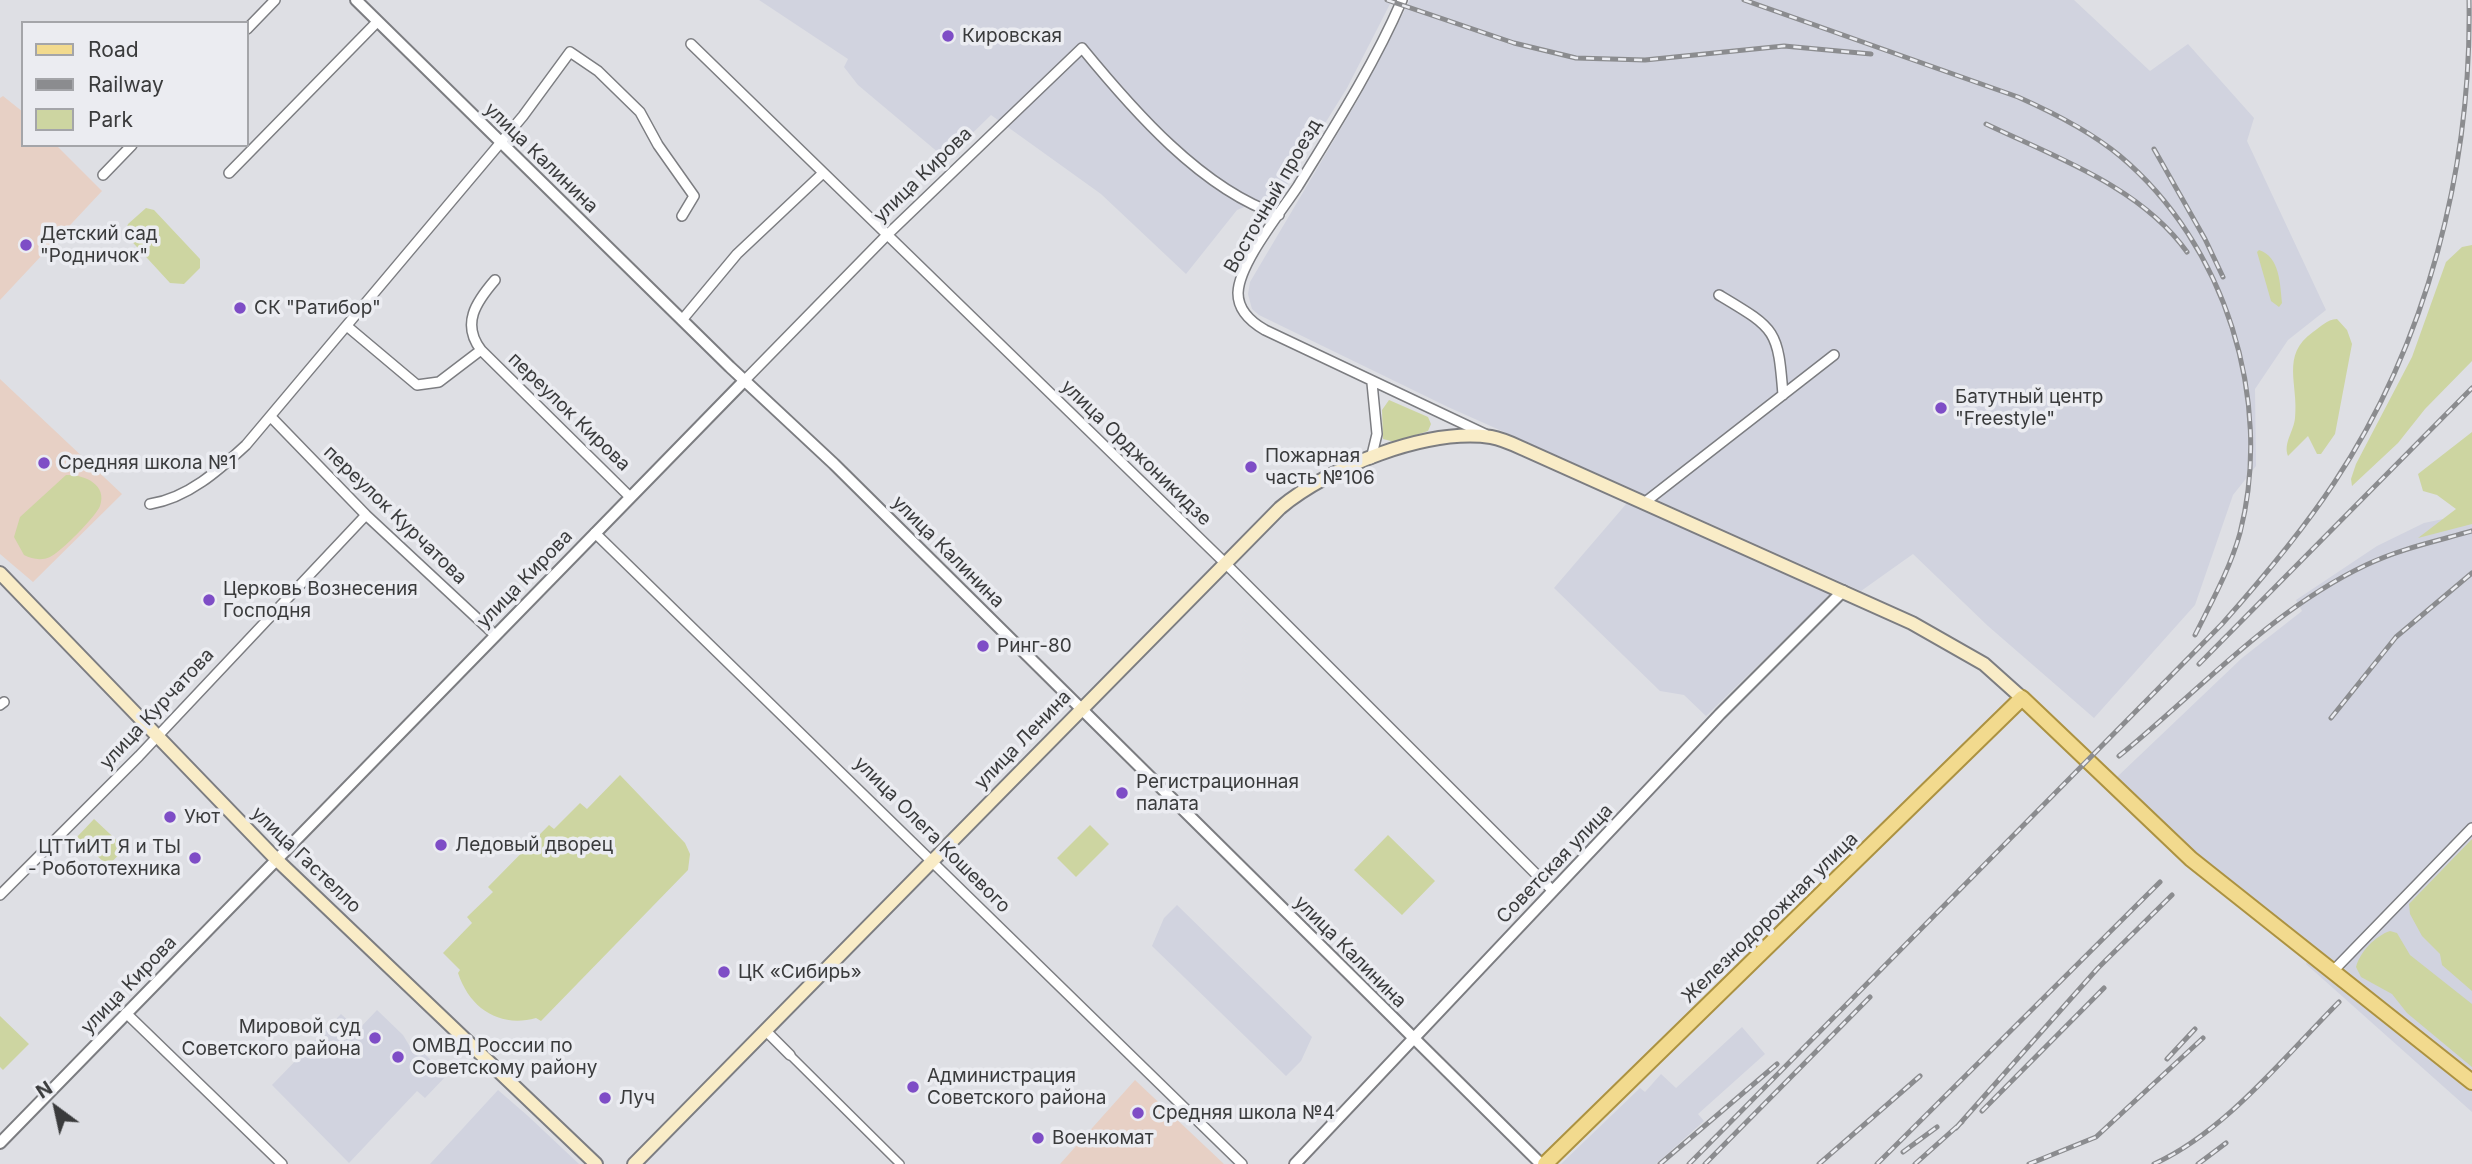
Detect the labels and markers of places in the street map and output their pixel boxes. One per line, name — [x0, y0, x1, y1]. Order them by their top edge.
place label: Кировская — [962, 25, 1062, 47]
marker: Кировская — [940, 28, 956, 44]
place label: Детский сад "Родничок" — [40, 223, 158, 267]
marker: Детский сад "Родничок" — [18, 237, 34, 253]
place label: СК "Ратибор" — [254, 297, 381, 319]
marker: СК "Ратибор" — [232, 300, 248, 316]
place label: Батутный центр "Freestyle" — [1955, 386, 2103, 430]
marker: Батутный центр "Freestyle" — [1933, 400, 1949, 416]
place label: Пожарная часть №106 — [1265, 445, 1375, 489]
place label: Средняя школа №1 — [58, 452, 236, 474]
marker: Средняя школа №1 — [36, 455, 52, 471]
marker: Пожарная часть №106 — [1243, 459, 1259, 475]
place label: Церковь Вознесения Господня — [223, 578, 418, 622]
marker: Церковь Вознесения Господня — [201, 592, 217, 608]
place label: Ринг-80 — [997, 635, 1072, 657]
marker: Ринг-80 — [975, 638, 991, 654]
place label: Регистрационная палата — [1136, 771, 1299, 815]
marker: Регистрационная палата — [1114, 785, 1130, 801]
place label: Уют — [184, 806, 220, 828]
marker: Уют — [162, 809, 178, 825]
place label: Ледовый дворец — [455, 834, 613, 856]
place label: ЦТТиИТ Я и ТЫ - Робототехника — [28, 836, 181, 880]
marker: Ледовый дворец — [433, 837, 449, 853]
marker: ЦТТиИТ Я и ТЫ - Робототехника — [187, 850, 203, 866]
place label: ЦК «Сибирь» — [738, 961, 862, 983]
marker: ЦК «Сибирь» — [716, 964, 732, 980]
place label: Мировой суд Советского района — [182, 1016, 361, 1060]
marker: Мировой суд Советского района — [367, 1030, 383, 1046]
place label: ОМВД России по Советскому району — [412, 1035, 597, 1079]
marker: ОМВД России по Советскому району — [390, 1049, 406, 1065]
place label: Администрация Советского района — [927, 1065, 1106, 1109]
marker: Администрация Советского района — [905, 1079, 921, 1095]
place label: Луч — [619, 1087, 655, 1109]
marker: Луч — [597, 1090, 613, 1106]
place label: Средняя школа №4 — [1152, 1102, 1335, 1124]
marker: Средняя школа №4 — [1130, 1105, 1146, 1121]
place label: Военкомат — [1052, 1127, 1154, 1149]
marker: Военкомат — [1030, 1130, 1046, 1146]

